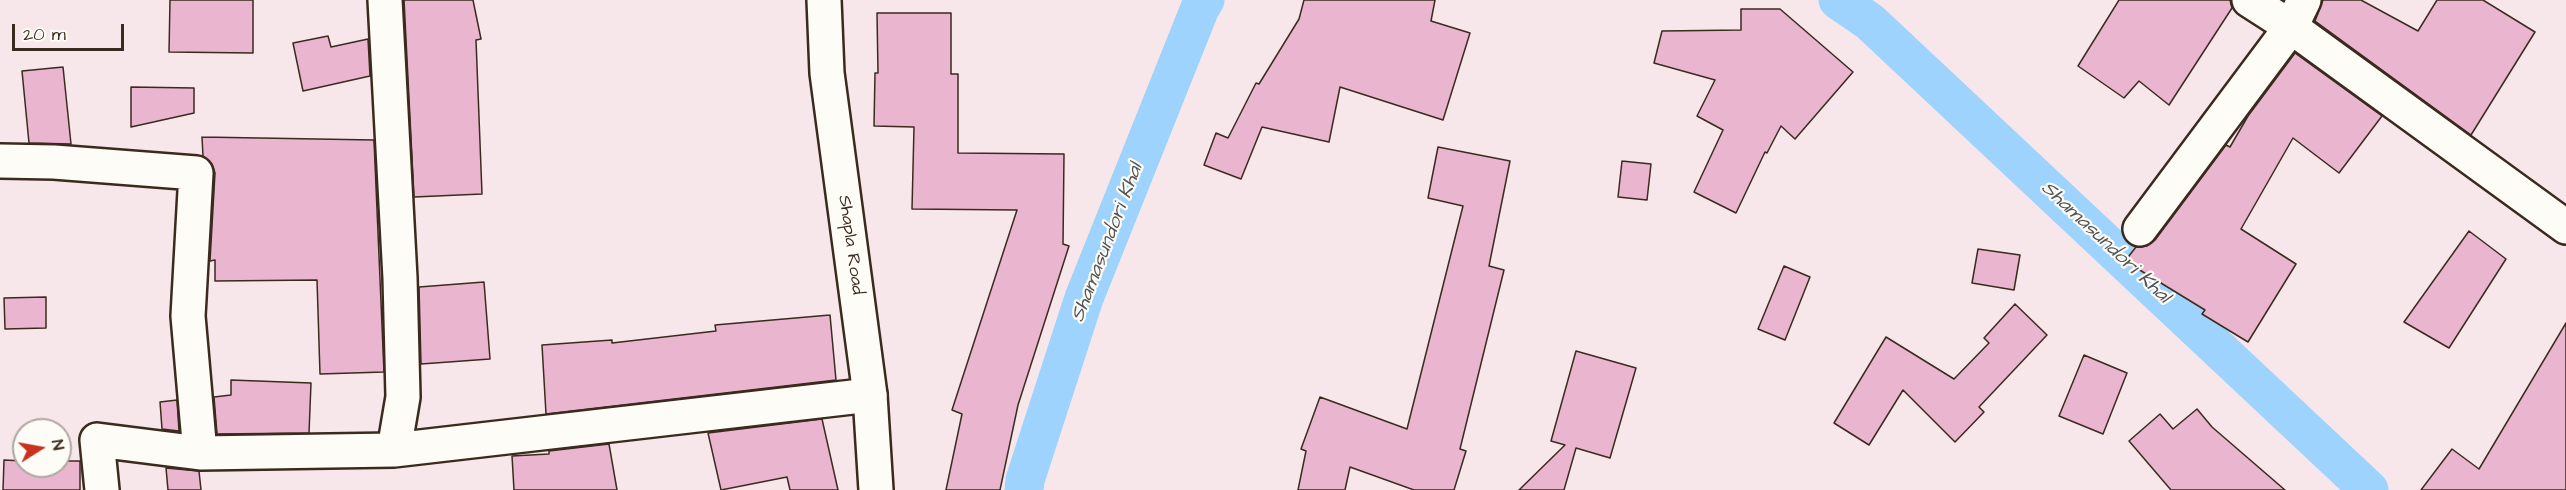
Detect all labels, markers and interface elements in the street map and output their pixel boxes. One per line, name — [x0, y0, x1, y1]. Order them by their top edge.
scale bar — [15, 12, 128, 50]
text: 20 m — [23, 22, 66, 47]
water label: Shamasundori Khal — [1067, 160, 1149, 326]
water label: Shamasundori Khal — [2035, 177, 2175, 309]
street label: Shapla Road — [832, 194, 868, 296]
north arrow — [12, 418, 72, 478]
text: N — [46, 438, 69, 452]

